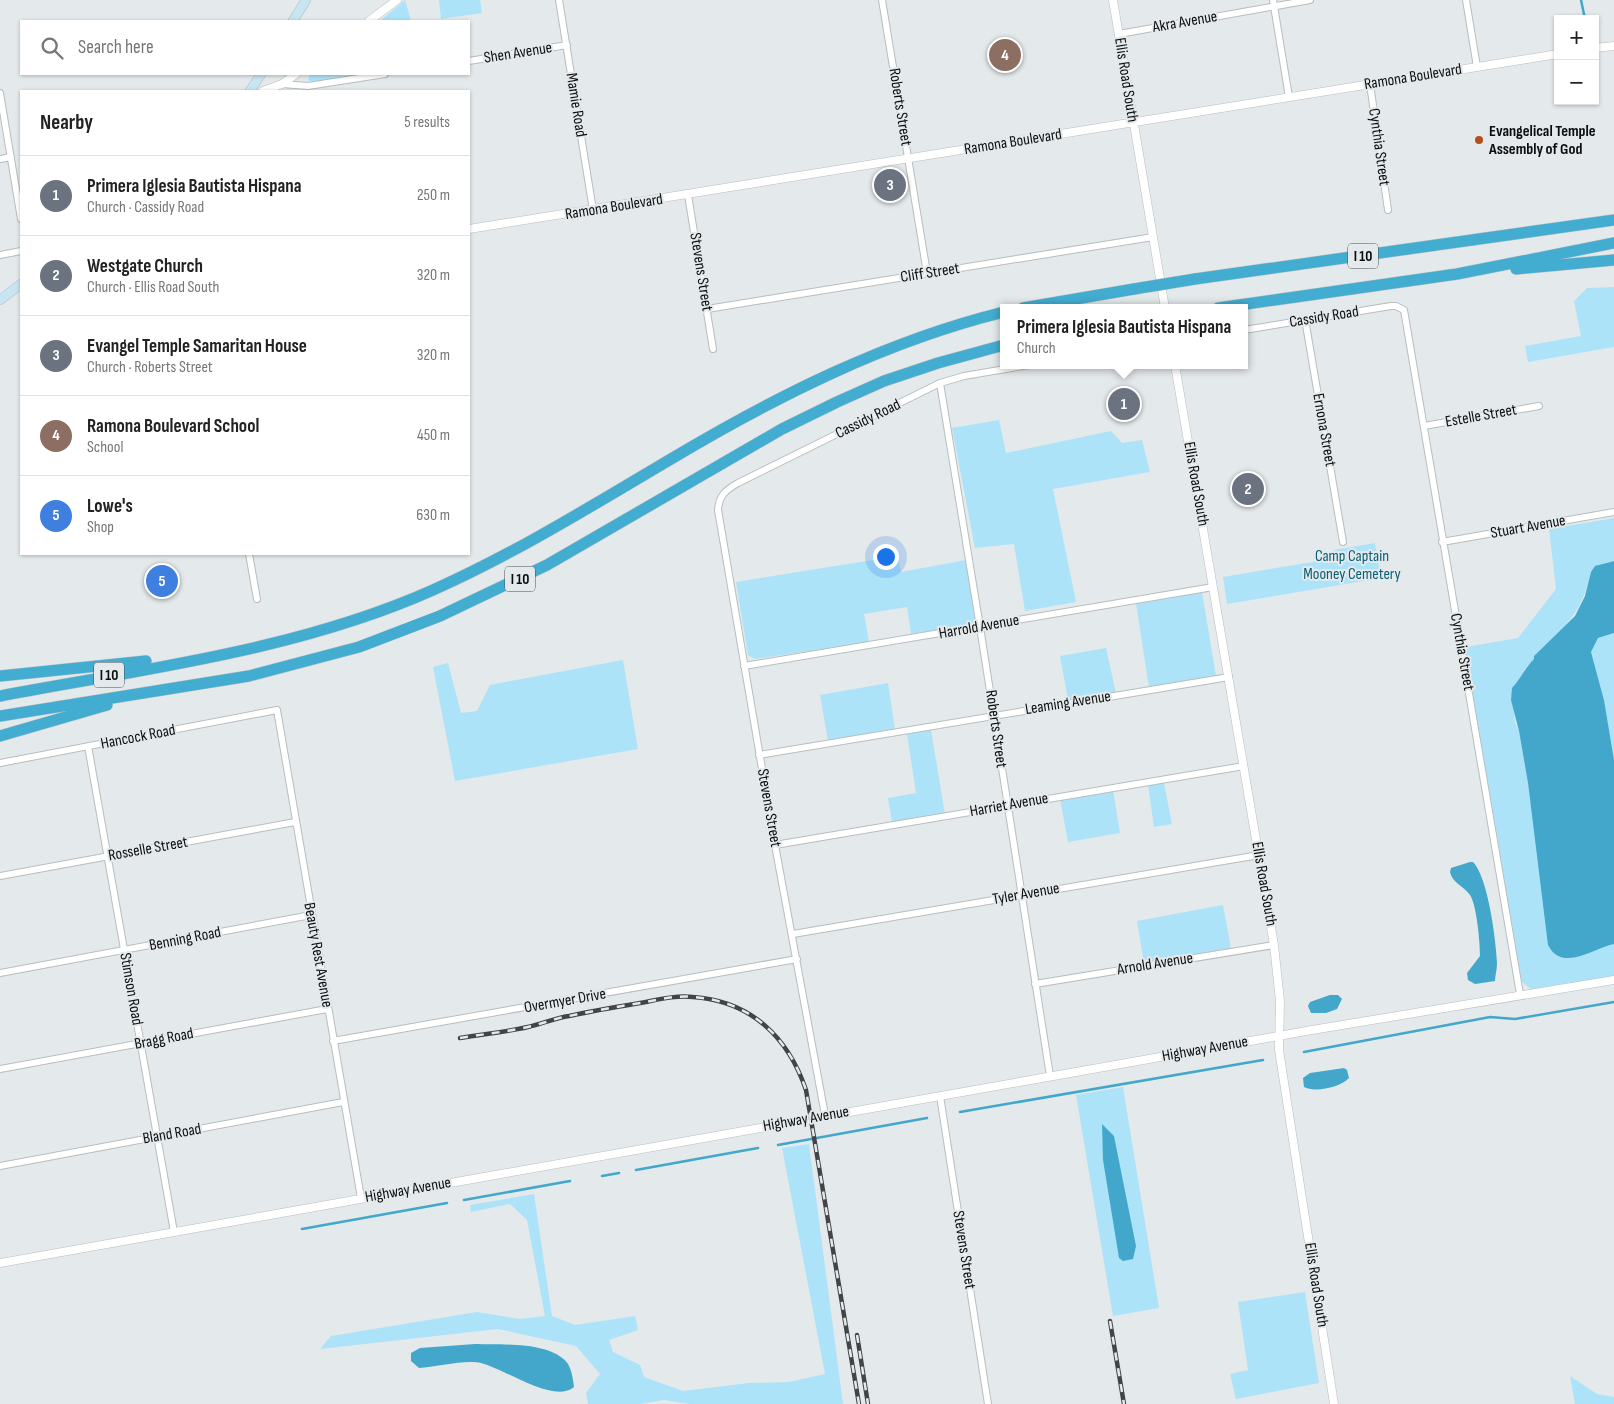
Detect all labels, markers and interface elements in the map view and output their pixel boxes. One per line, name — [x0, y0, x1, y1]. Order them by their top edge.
street label: Akra Avenue — [1150, 7, 1219, 37]
map controls — [1554, 15, 1599, 105]
button: + — [1554, 15, 1599, 60]
search box — [20, 20, 470, 75]
icon: search — [38, 34, 66, 62]
text: Search here — [78, 36, 154, 59]
pin: 4 — [989, 36, 1021, 74]
street label: Ellis Road South — [1110, 36, 1142, 124]
street label: Shen Avenue — [483, 38, 553, 68]
street label: Ramona Boulevard — [1363, 60, 1463, 94]
button: − — [1554, 60, 1599, 105]
street label: Roberts Street — [884, 67, 916, 147]
street label: Mamie Road — [562, 72, 590, 138]
street label: Cynthia Street — [1364, 107, 1394, 187]
text: Nearby — [40, 110, 93, 135]
text: 5 results — [404, 113, 450, 132]
place label: Evangelical Temple Assembly of God — [1488, 122, 1596, 159]
street label: Ramona Boulevard — [963, 125, 1063, 159]
marker: Evangelical Temple Assembly of God — [1473, 134, 1485, 146]
pin: 3 — [874, 166, 906, 204]
text: Primera Iglesia Bautista Hispana — [87, 175, 301, 198]
text: 1 — [53, 186, 59, 205]
text: 250 m — [417, 186, 450, 205]
street label: Ramona Boulevard — [564, 190, 664, 224]
text: Church · Cassidy Road — [87, 198, 204, 217]
street label: Stevens Street — [685, 231, 717, 313]
road number: I 10 — [1348, 244, 1378, 268]
text: Westgate Church — [87, 255, 203, 278]
street label: Cliff Street — [899, 259, 961, 287]
text: 2 — [52, 266, 60, 285]
text: 320 m — [417, 266, 450, 285]
text: Church · Ellis Road South — [87, 278, 219, 297]
street label: Cassidy Road — [1288, 302, 1360, 332]
popup — [1000, 304, 1248, 369]
text: Primera Iglesia Bautista Hispana — [1017, 316, 1231, 339]
text: Evangel Temple Samaritan House — [87, 335, 307, 358]
text: Church — [1017, 339, 1056, 358]
text: 3 — [52, 346, 60, 365]
text: 320 m — [417, 346, 450, 365]
text: Church · Roberts Street — [87, 358, 213, 377]
pin: 1 — [1108, 385, 1140, 423]
street label: Ernona Street — [1308, 392, 1340, 468]
street label: Cassidy Road — [832, 395, 904, 443]
street label: Estelle Street — [1444, 400, 1518, 432]
text: Ramona Boulevard School — [87, 415, 259, 438]
text: 4 — [52, 426, 60, 445]
text: 450 m — [417, 426, 450, 445]
text: School — [87, 438, 123, 457]
street label: Ellis Road South — [1179, 440, 1213, 528]
pin: 2 — [1232, 470, 1264, 508]
text: Lowe's — [87, 495, 133, 518]
text: 5 — [52, 506, 60, 525]
text: 630 m — [416, 506, 450, 525]
street label: Stuart Avenue — [1489, 511, 1567, 543]
text: Shop — [87, 518, 114, 537]
your location — [873, 544, 899, 570]
park label: Camp Captain Mooney Cemetery — [1303, 547, 1401, 584]
pin: 5 — [146, 562, 178, 600]
road number: I 10 — [505, 566, 535, 592]
street label: Harrold Avenue — [937, 611, 1021, 643]
street label: Cynthia Street — [1446, 612, 1478, 692]
road number: I 10 — [94, 662, 124, 688]
street label: Leaming Avenue — [1024, 687, 1112, 719]
street label: Roberts Street — [981, 689, 1011, 769]
street label: Hancock Road — [99, 720, 177, 754]
street label: Stevens Street — [753, 767, 785, 849]
street label: Harriet Avenue — [968, 789, 1050, 821]
street label: Rosselle Street — [107, 833, 189, 865]
street label: Ellis Road South — [1247, 840, 1281, 928]
street label: Tyler Avenue — [991, 879, 1061, 909]
street label: Beauty Rest Avenue — [299, 901, 337, 1009]
street label: Benning Road — [148, 923, 222, 955]
street label: Arnold Avenue — [1115, 949, 1194, 980]
street label: Stimson Road — [115, 951, 147, 1027]
street label: Overmyer Drive — [523, 984, 607, 1018]
street label: Bragg Road — [133, 1024, 195, 1054]
street label: Highway Avenue — [1161, 1032, 1249, 1066]
street label: Highway Avenue — [762, 1102, 850, 1136]
street label: Bland Road — [141, 1120, 203, 1148]
street label: Highway Avenue — [364, 1173, 452, 1207]
street label: Stevens Street — [948, 1209, 980, 1291]
street label: Ellis Road South — [1300, 1241, 1332, 1329]

